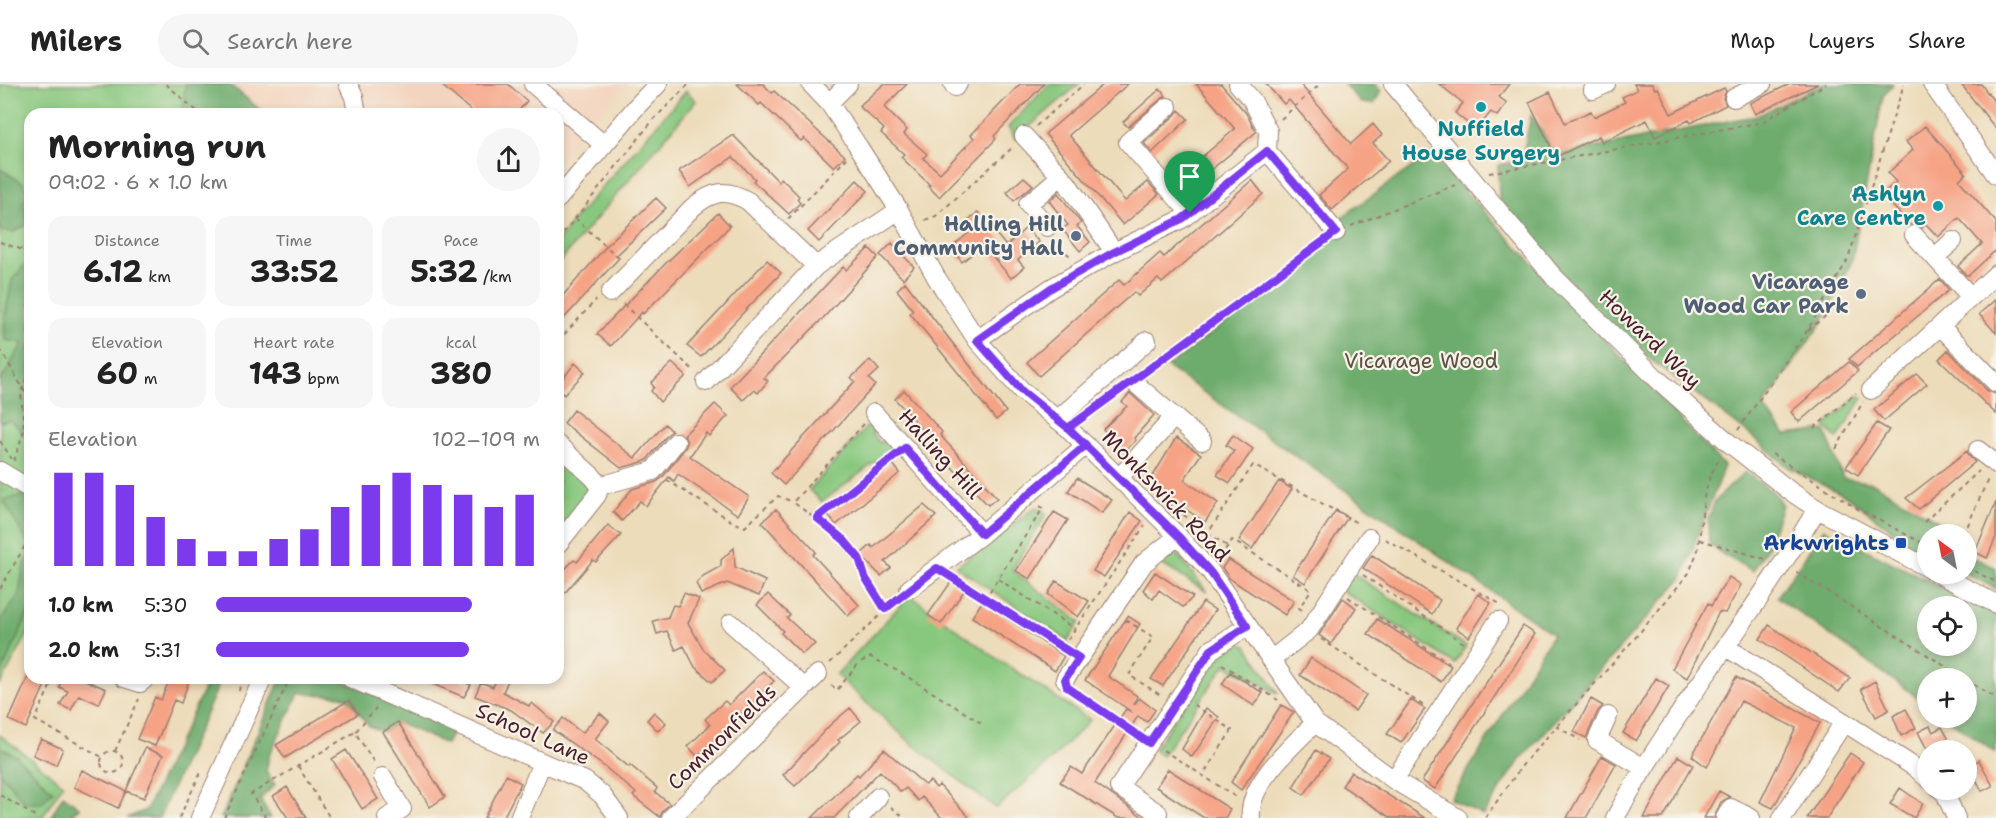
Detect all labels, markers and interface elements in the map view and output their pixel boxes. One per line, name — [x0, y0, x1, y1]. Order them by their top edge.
search box — [158, 14, 578, 68]
text: Milers — [30, 22, 122, 60]
icon: search — [179, 25, 212, 58]
text: Search here — [227, 27, 353, 56]
text: Map — [1730, 27, 1775, 55]
text: Layers — [1808, 27, 1875, 55]
text: Share — [1908, 27, 1966, 55]
marker: Nuffield House Surgery — [1474, 100, 1488, 114]
place label: Nuffield House Surgery — [1402, 115, 1560, 167]
text: Morning run — [48, 124, 266, 169]
button: share — [477, 128, 540, 191]
pin — [1164, 151, 1215, 213]
icon: arrive — [1173, 160, 1206, 193]
text: 09:02 · 6 × 1.0 km — [48, 169, 228, 195]
place label: Ashlyn Care Centre — [1797, 180, 1926, 232]
marker: Ashlyn Care Centre — [1931, 199, 1945, 213]
place label: Halling Hill Community Hall — [893, 210, 1064, 262]
marker: Halling Hill Community Hall — [1069, 229, 1083, 243]
text: Distance — [94, 230, 160, 251]
text: Time — [276, 230, 312, 251]
text: Pace — [443, 230, 479, 251]
text: 6.12 — [83, 251, 143, 292]
text: 33:52 — [250, 251, 338, 292]
text: 5:32 — [410, 251, 478, 292]
text: km — [143, 266, 171, 287]
text: /km — [478, 266, 512, 287]
place label: Vicarage Wood Car Park — [1683, 268, 1849, 320]
street label: Howard Way — [1593, 283, 1707, 395]
marker: Vicarage Wood Car Park — [1854, 287, 1868, 301]
text: Elevation — [91, 332, 163, 353]
text: Heart rate — [253, 332, 335, 353]
text: kcal — [445, 332, 477, 353]
park label: Vicarage Wood — [1344, 347, 1498, 375]
text: 60 — [96, 353, 138, 394]
text: 143 — [248, 353, 302, 394]
text: 380 — [430, 353, 492, 394]
text: m — [138, 368, 158, 389]
text: bpm — [302, 368, 340, 389]
street label: Halling Hill — [892, 403, 988, 506]
street label: Monkswick Road — [1096, 424, 1236, 568]
text: Elevation — [48, 426, 138, 452]
text: 102–109 m — [432, 426, 540, 452]
north arrow — [1917, 524, 1977, 584]
map controls — [1917, 524, 1977, 800]
place label: Arkwrights — [1763, 529, 1889, 557]
marker: Arkwrights — [1894, 536, 1908, 550]
text: 1.0 km — [48, 592, 113, 618]
text: 5:30 — [144, 592, 188, 618]
button: locate — [1917, 596, 1977, 656]
text: 2.0 km — [48, 637, 119, 663]
text: 5:31 — [144, 637, 181, 663]
button: + — [1917, 668, 1977, 728]
street label: Commonfields — [661, 678, 783, 796]
street label: School Lane — [471, 696, 595, 772]
button: − — [1917, 740, 1977, 800]

